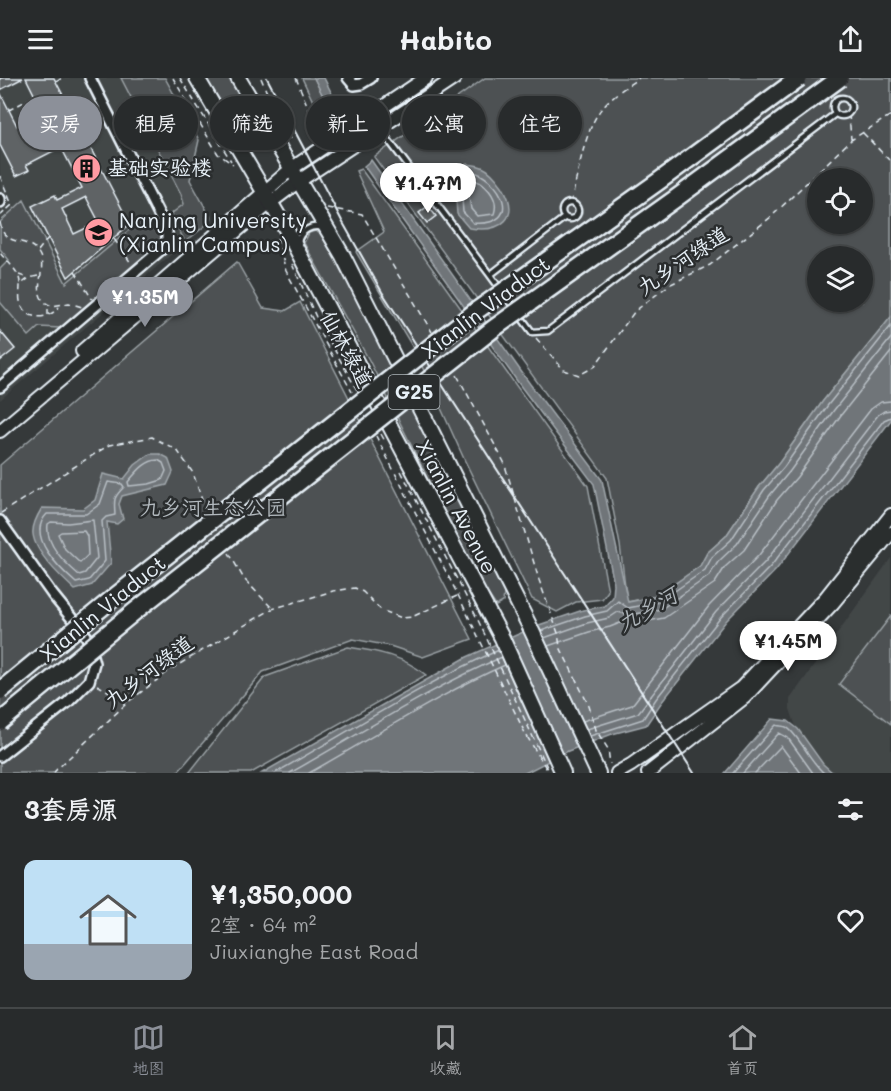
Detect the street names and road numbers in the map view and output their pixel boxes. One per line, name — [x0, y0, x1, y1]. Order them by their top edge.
street label: 九乡河绿道 — [631, 219, 733, 300]
street label: Xianlin Viaduct — [415, 250, 555, 364]
street label: 仙林绿道 — [315, 305, 379, 392]
road number: G25 — [388, 375, 440, 409]
street label: Xianlin Avenue — [411, 435, 504, 578]
street label: Xianlin Viaduct — [34, 549, 171, 667]
street label: 九乡河绿道 — [98, 628, 198, 713]

